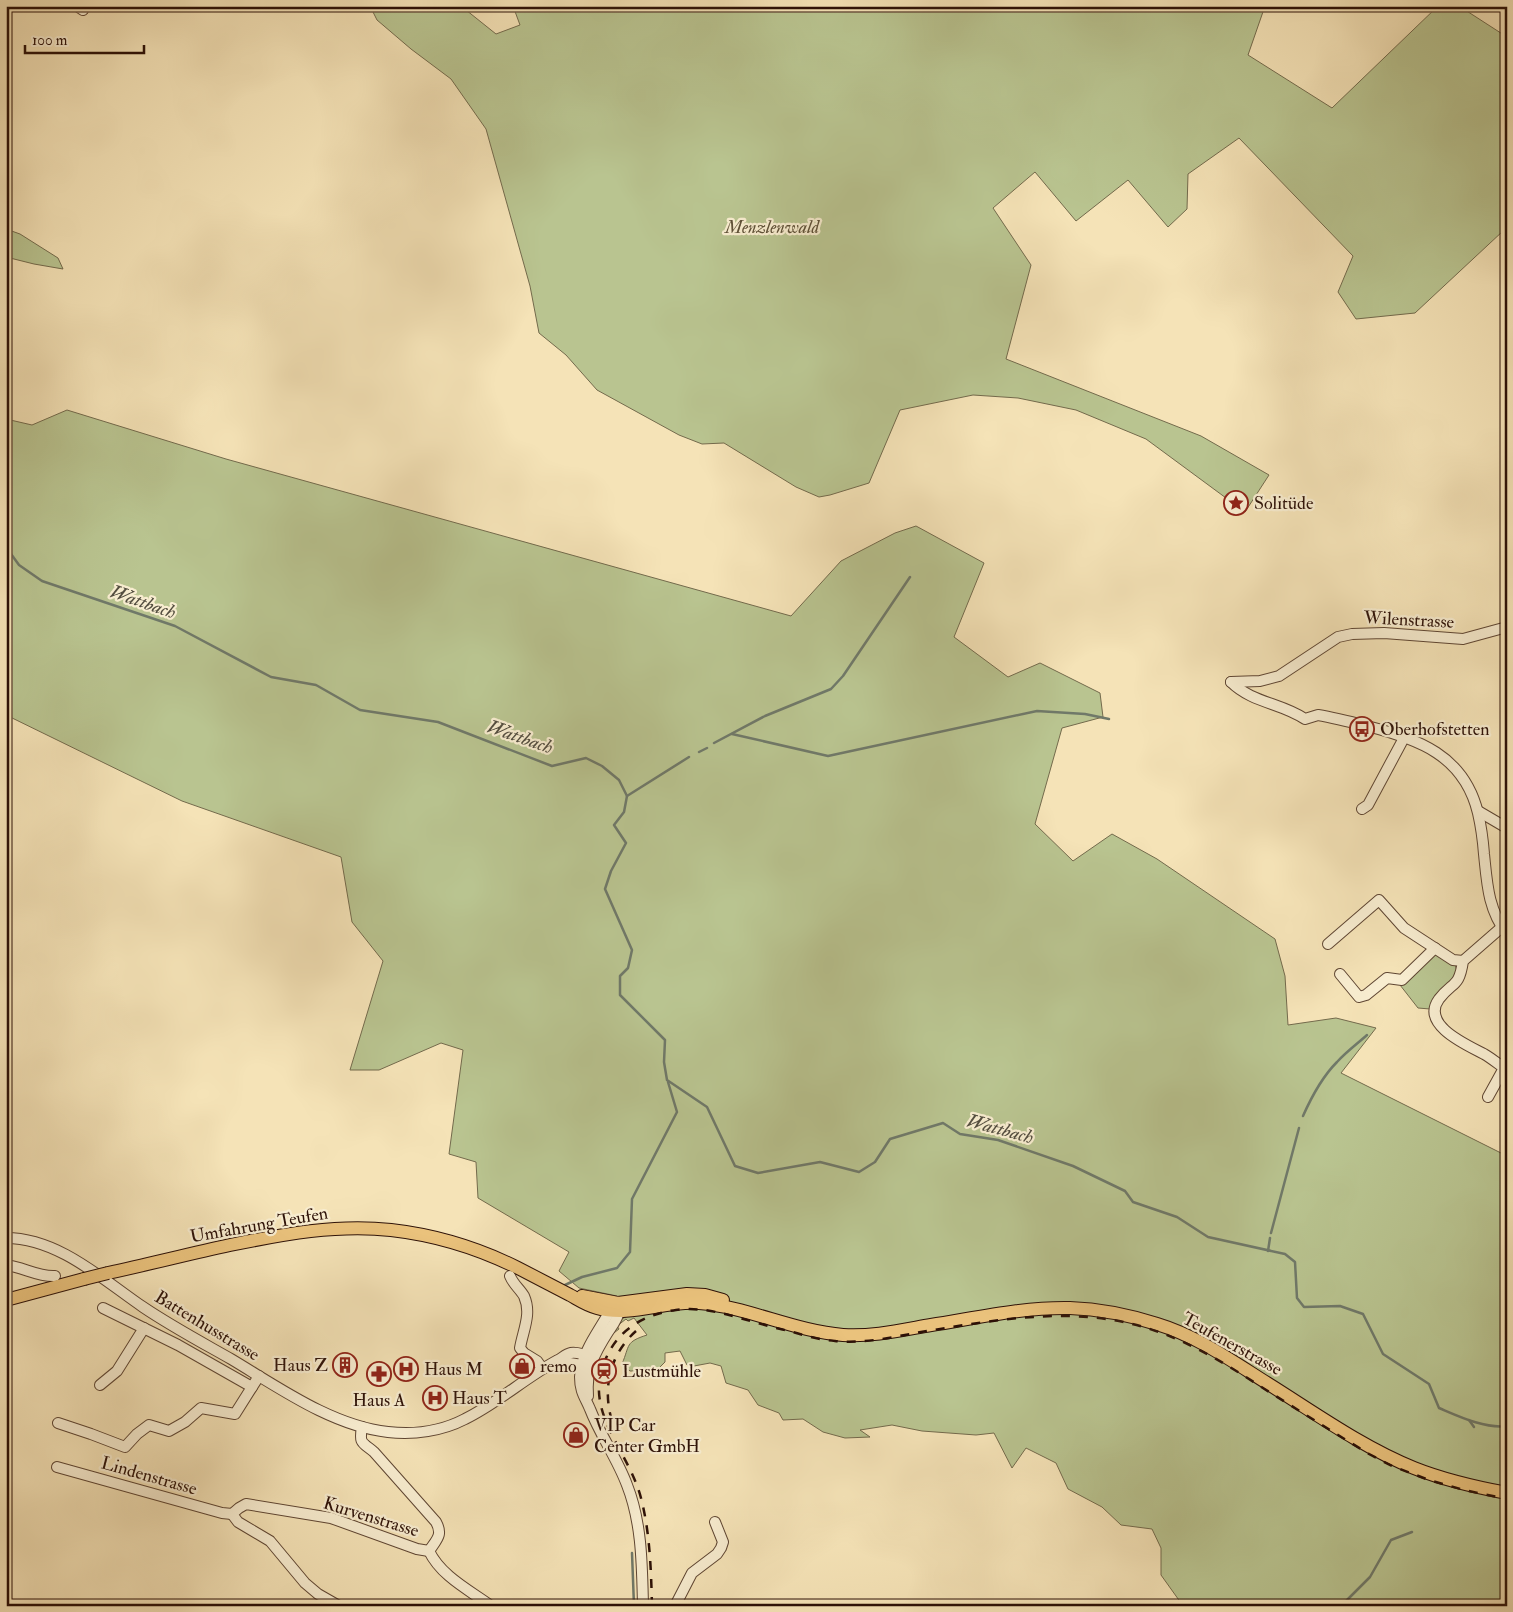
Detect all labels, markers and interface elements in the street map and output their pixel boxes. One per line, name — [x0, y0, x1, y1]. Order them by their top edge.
scale bar — [25, 22, 144, 54]
text: 100 m — [32, 31, 68, 50]
park label: Menzlenwald — [724, 216, 820, 239]
place icon: Solitüde — [1223, 490, 1249, 516]
place label: Solitüde — [1254, 492, 1314, 515]
water label: Wattbach — [107, 580, 179, 624]
street label: Wilenstrasse — [1362, 606, 1455, 634]
water label: Wattbach — [484, 715, 556, 759]
bus stop icon: Oberhofstetten — [1349, 716, 1375, 742]
place label: Oberhofstetten — [1380, 718, 1490, 741]
water label: Wattbach — [964, 1109, 1036, 1149]
street label: Umfahrung Teufen — [188, 1202, 330, 1248]
street label: Battenhusstrasse — [150, 1286, 264, 1367]
street label: Teufenerstrasse — [1178, 1307, 1286, 1381]
building icon: Haus Z — [332, 1352, 358, 1378]
shop icon: remo — [509, 1353, 535, 1379]
place label: Haus Z — [273, 1354, 328, 1377]
place label: remo — [540, 1355, 577, 1378]
hospital icon: Haus M — [393, 1356, 419, 1382]
place label: Haus M — [424, 1358, 483, 1381]
station icon: Lustmühle — [591, 1358, 617, 1384]
place label: Lustmühle — [622, 1360, 701, 1383]
pharmacy icon: Haus A — [366, 1361, 392, 1387]
hospital icon: Haus T — [422, 1385, 448, 1411]
place label: Haus T — [452, 1387, 507, 1410]
place label: Haus A — [353, 1389, 406, 1412]
place label: VIP Car Center GmbH — [594, 1414, 700, 1458]
shop icon: VIP Car Center GmbH — [563, 1422, 589, 1448]
street label: Lindenstrasse — [98, 1451, 200, 1501]
street label: Kurvenstrasse — [320, 1492, 422, 1543]

